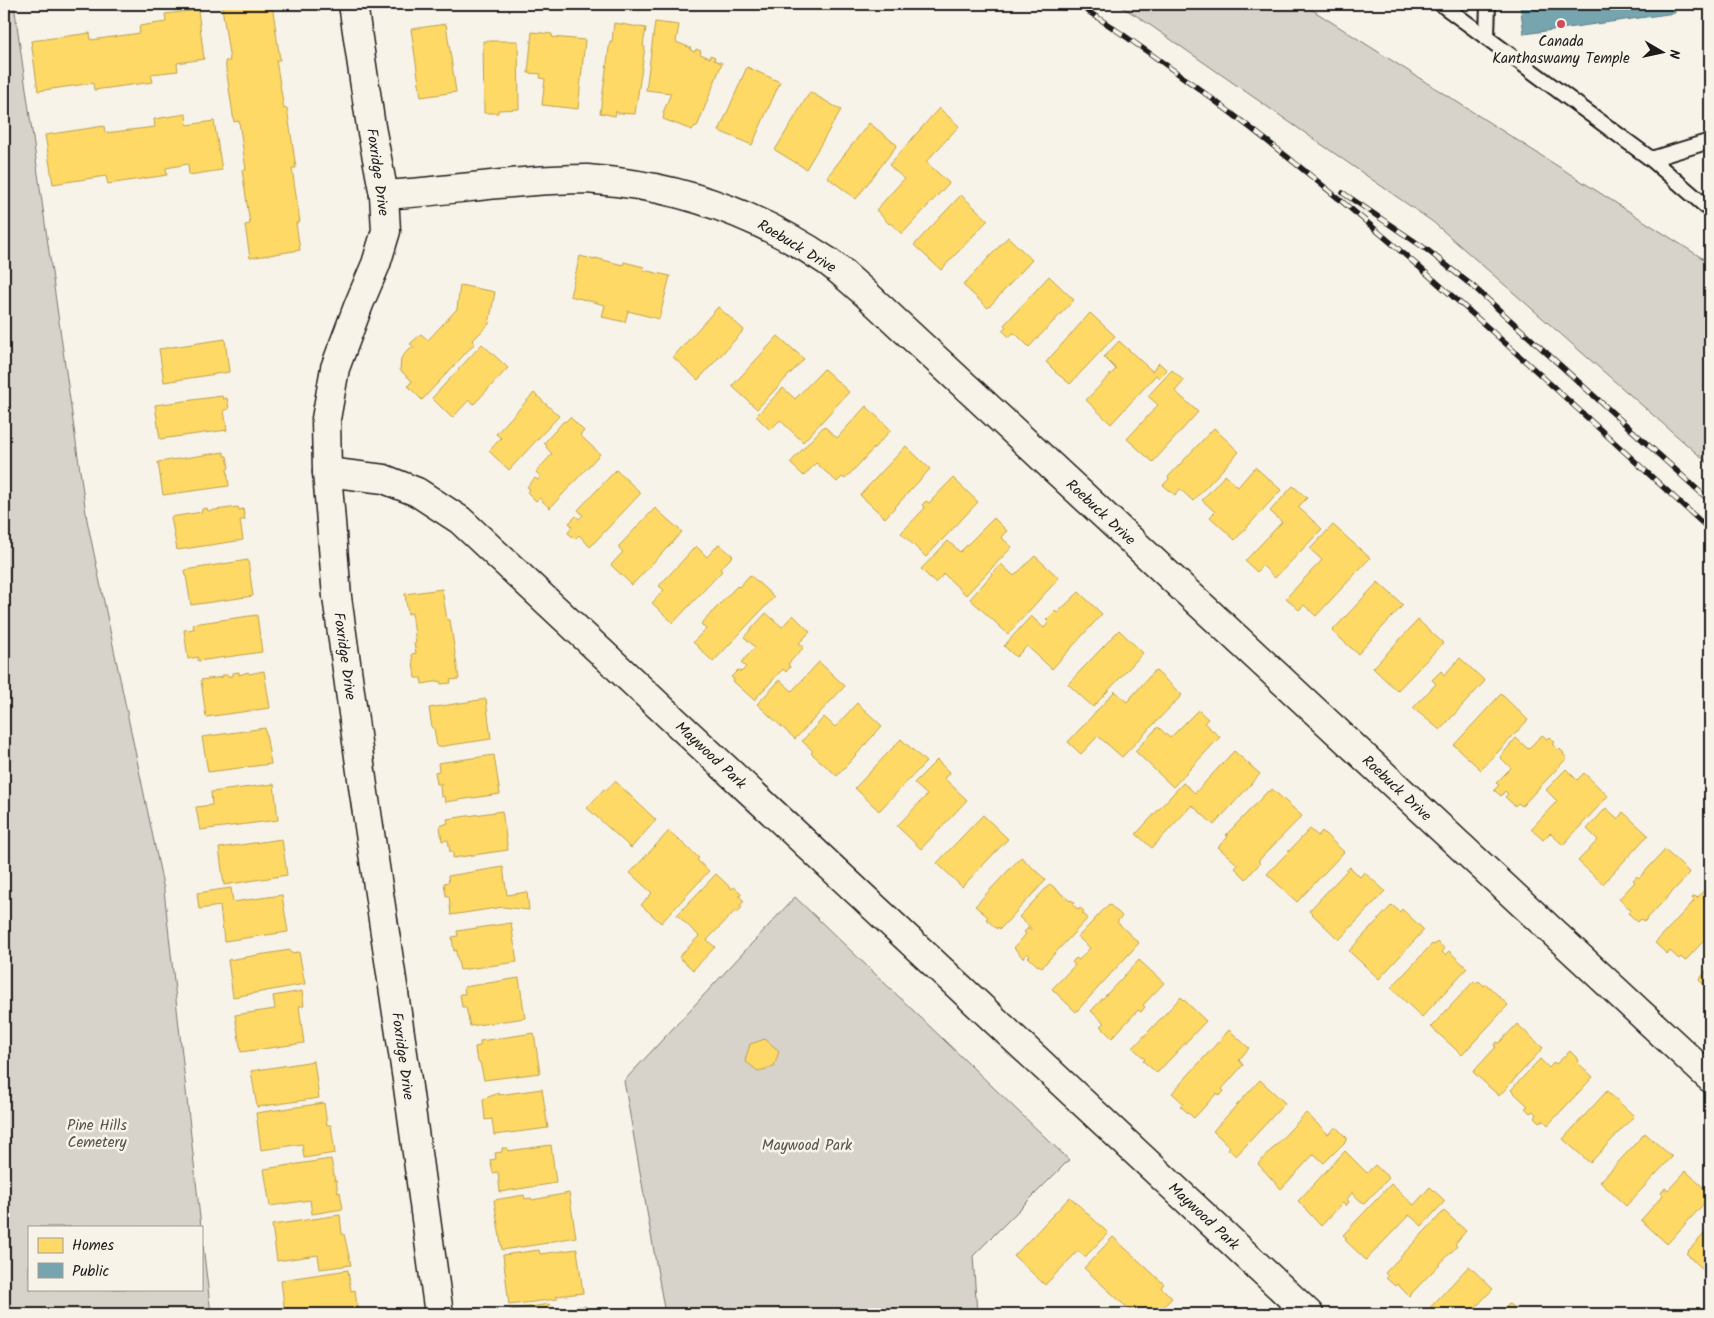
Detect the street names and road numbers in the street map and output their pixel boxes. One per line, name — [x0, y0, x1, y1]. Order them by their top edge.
street label: Foxridge Drive — [359, 127, 395, 218]
street label: Roebuck Drive — [752, 214, 841, 280]
street label: Roebuck Drive — [1060, 474, 1141, 552]
street label: Foxridge Drive — [326, 611, 362, 702]
street label: Maywood Park — [669, 716, 752, 796]
street label: Roebuck Drive — [1356, 750, 1437, 828]
street label: Foxridge Drive — [384, 1011, 420, 1102]
street label: Maywood Park — [1162, 1177, 1245, 1257]

